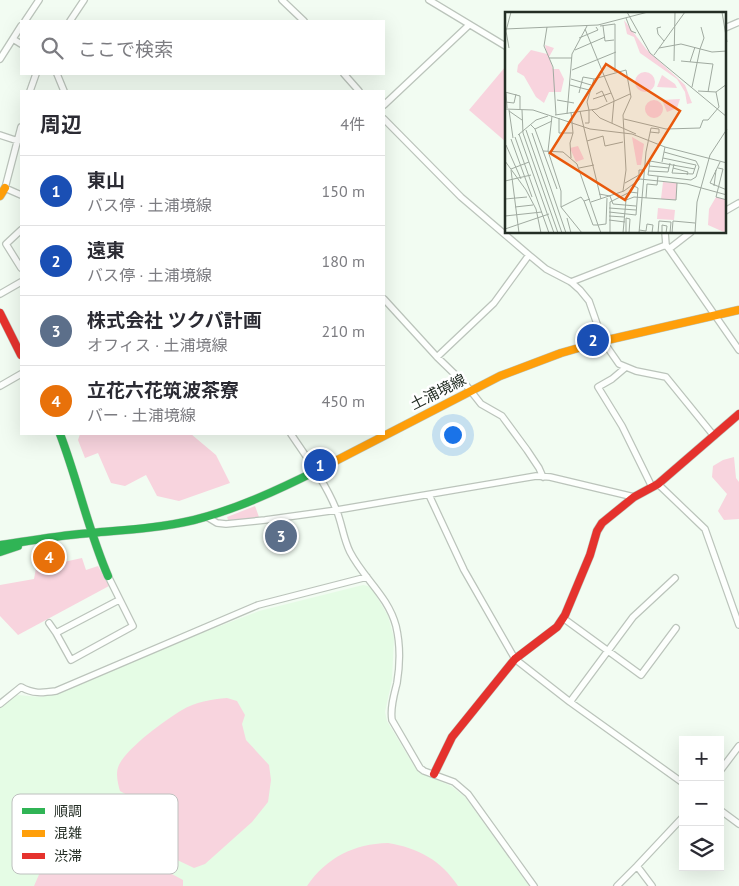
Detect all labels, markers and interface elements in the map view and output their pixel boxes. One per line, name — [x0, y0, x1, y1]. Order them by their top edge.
inset map — [505, 12, 726, 234]
search box — [20, 20, 385, 75]
icon: search — [38, 34, 66, 62]
text: ここで検索 — [78, 37, 173, 61]
text: 周辺 — [40, 111, 82, 138]
text: 4件 — [340, 114, 365, 134]
text: 東山 — [87, 168, 125, 192]
text: 1 — [51, 181, 61, 201]
text: 150 m — [322, 181, 365, 201]
text: バス停 · 土浦境線 — [87, 195, 212, 215]
text: 遠東 — [87, 238, 125, 262]
text: 2 — [51, 251, 61, 271]
text: 180 m — [322, 251, 365, 271]
text: バス停 · 土浦境線 — [87, 265, 212, 285]
text: 株式会社 ツクバ計画 — [87, 308, 262, 332]
text: 3 — [51, 321, 61, 341]
text: 210 m — [322, 321, 365, 341]
pin: 2 — [577, 321, 609, 359]
text: オフィス · 土浦境線 — [87, 335, 228, 355]
street label: 土浦境線 — [407, 369, 469, 414]
text: 立花六花筑波茶寮 — [87, 378, 239, 402]
text: 4 — [51, 391, 61, 411]
text: 450 m — [322, 391, 365, 411]
text: バー · 土浦境線 — [87, 405, 196, 425]
your location — [440, 422, 466, 448]
pin: 1 — [304, 446, 336, 484]
pin: 3 — [265, 517, 297, 555]
pin: 4 — [33, 538, 65, 576]
map controls — [679, 736, 724, 871]
button: + — [679, 736, 724, 781]
button: − — [679, 781, 724, 826]
legend — [12, 794, 178, 874]
text: 順調 — [54, 802, 82, 820]
text: 混雑 — [54, 824, 82, 842]
button: layers — [679, 826, 724, 871]
text: 渋滞 — [54, 847, 82, 865]

